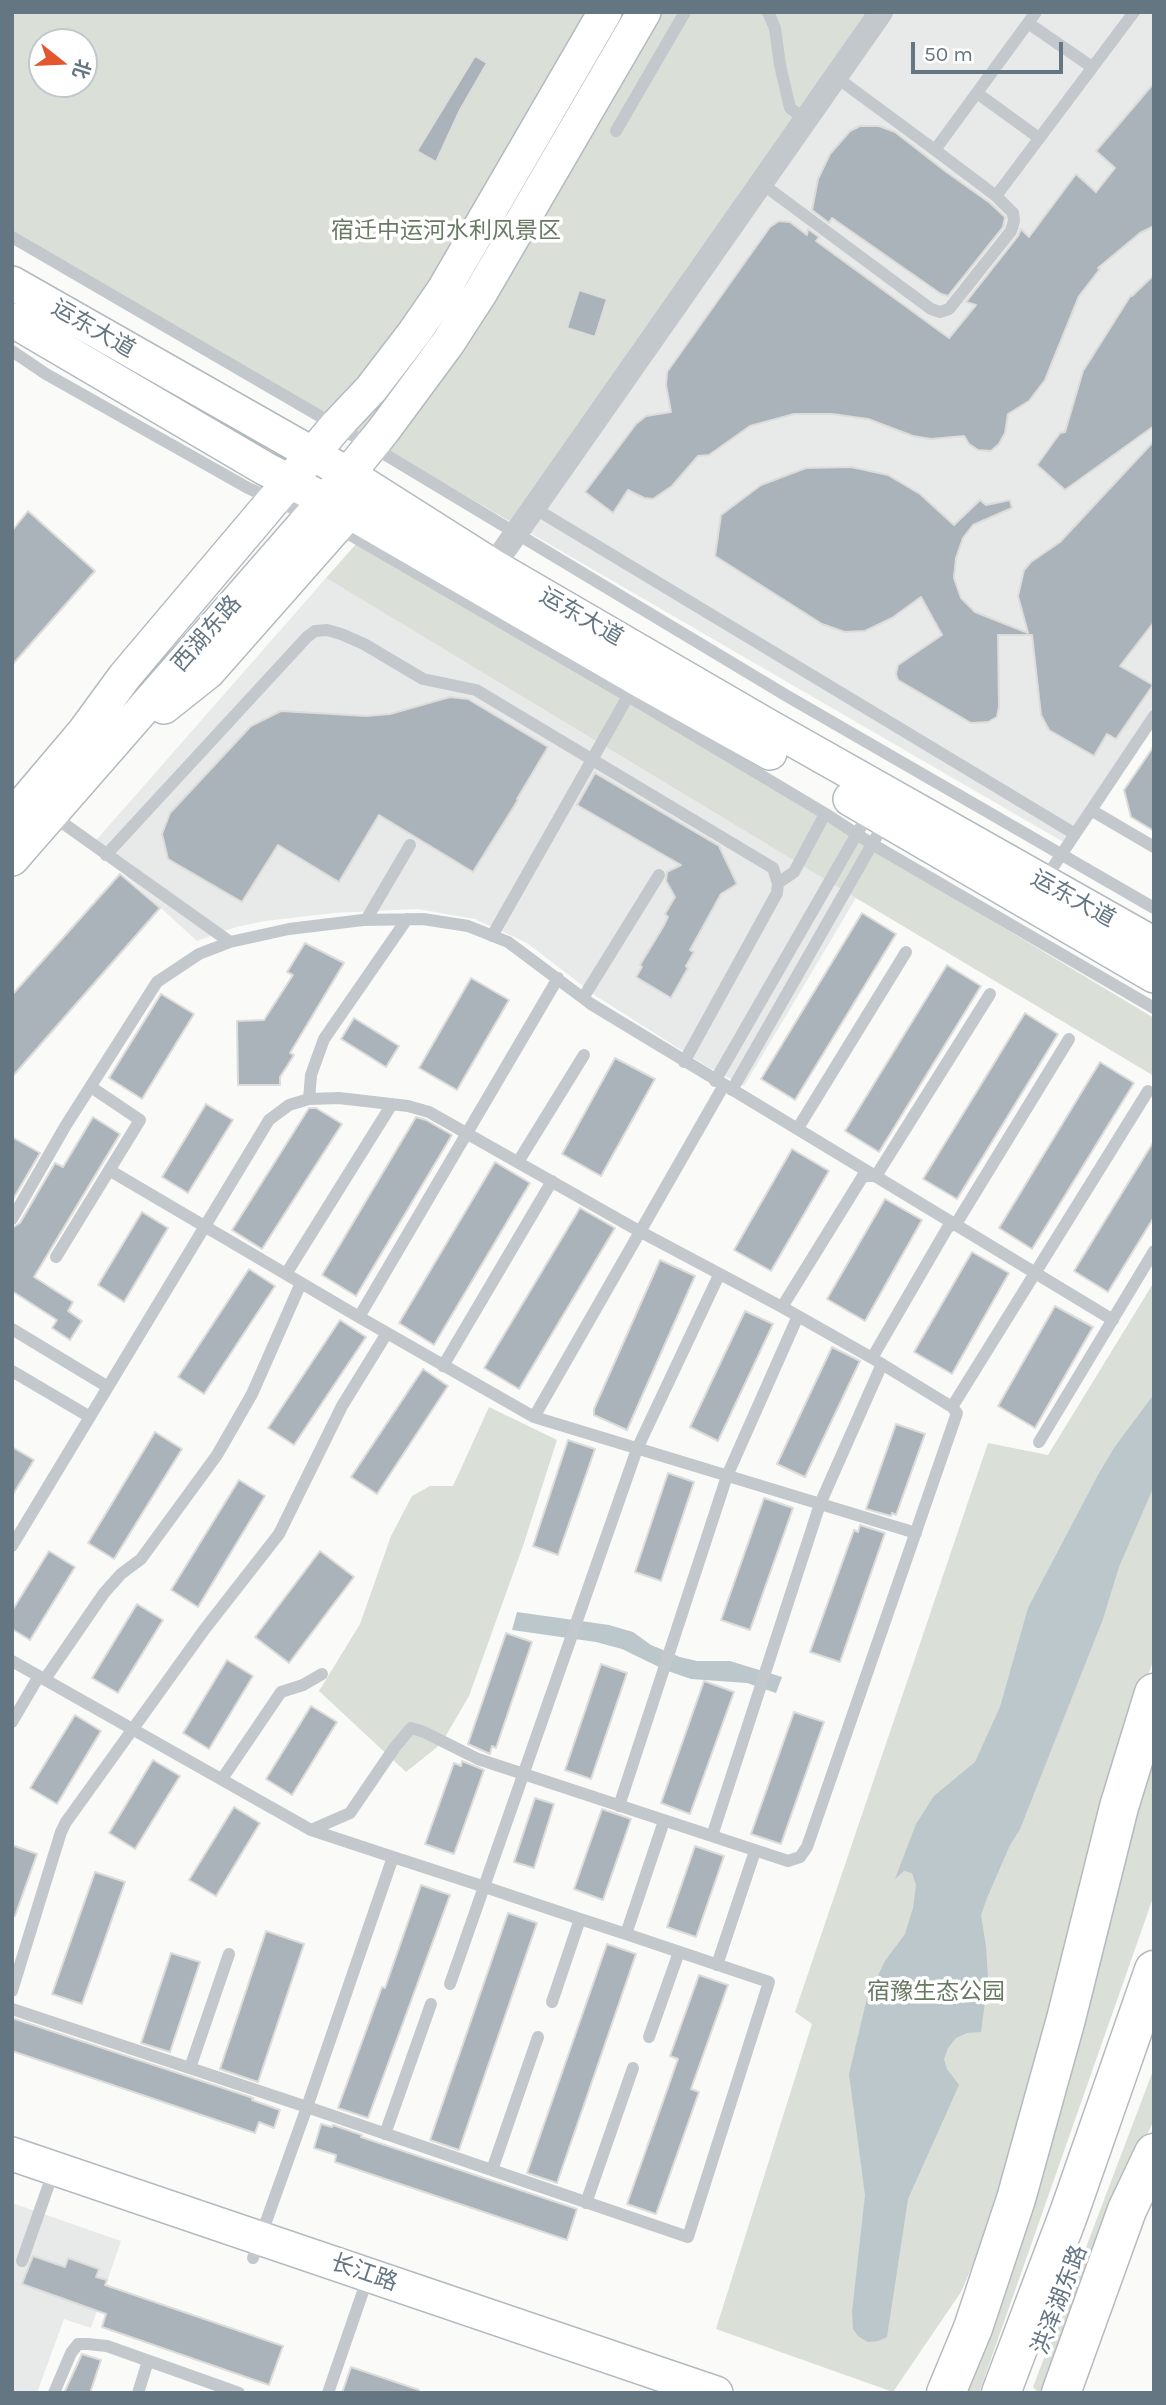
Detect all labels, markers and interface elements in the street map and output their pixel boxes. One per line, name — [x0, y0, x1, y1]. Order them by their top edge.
north arrow — [28, 28, 98, 98]
scale bar — [914, 28, 1066, 72]
text: 50 m — [924, 42, 973, 66]
text: 北 — [68, 56, 94, 81]
park label: 宿迁中运河水利风景区 — [331, 217, 561, 245]
street label: 运东大道 — [46, 294, 140, 364]
street label: 运东大道 — [534, 582, 628, 652]
street label: 西湖东路 — [166, 590, 248, 678]
street label: 运东大道 — [1026, 865, 1120, 933]
park label: 宿豫生态公园 — [867, 1978, 1005, 2006]
street label: 洪泽湖东路 — [1027, 2241, 1093, 2359]
street label: 长江路 — [327, 2249, 401, 2297]

